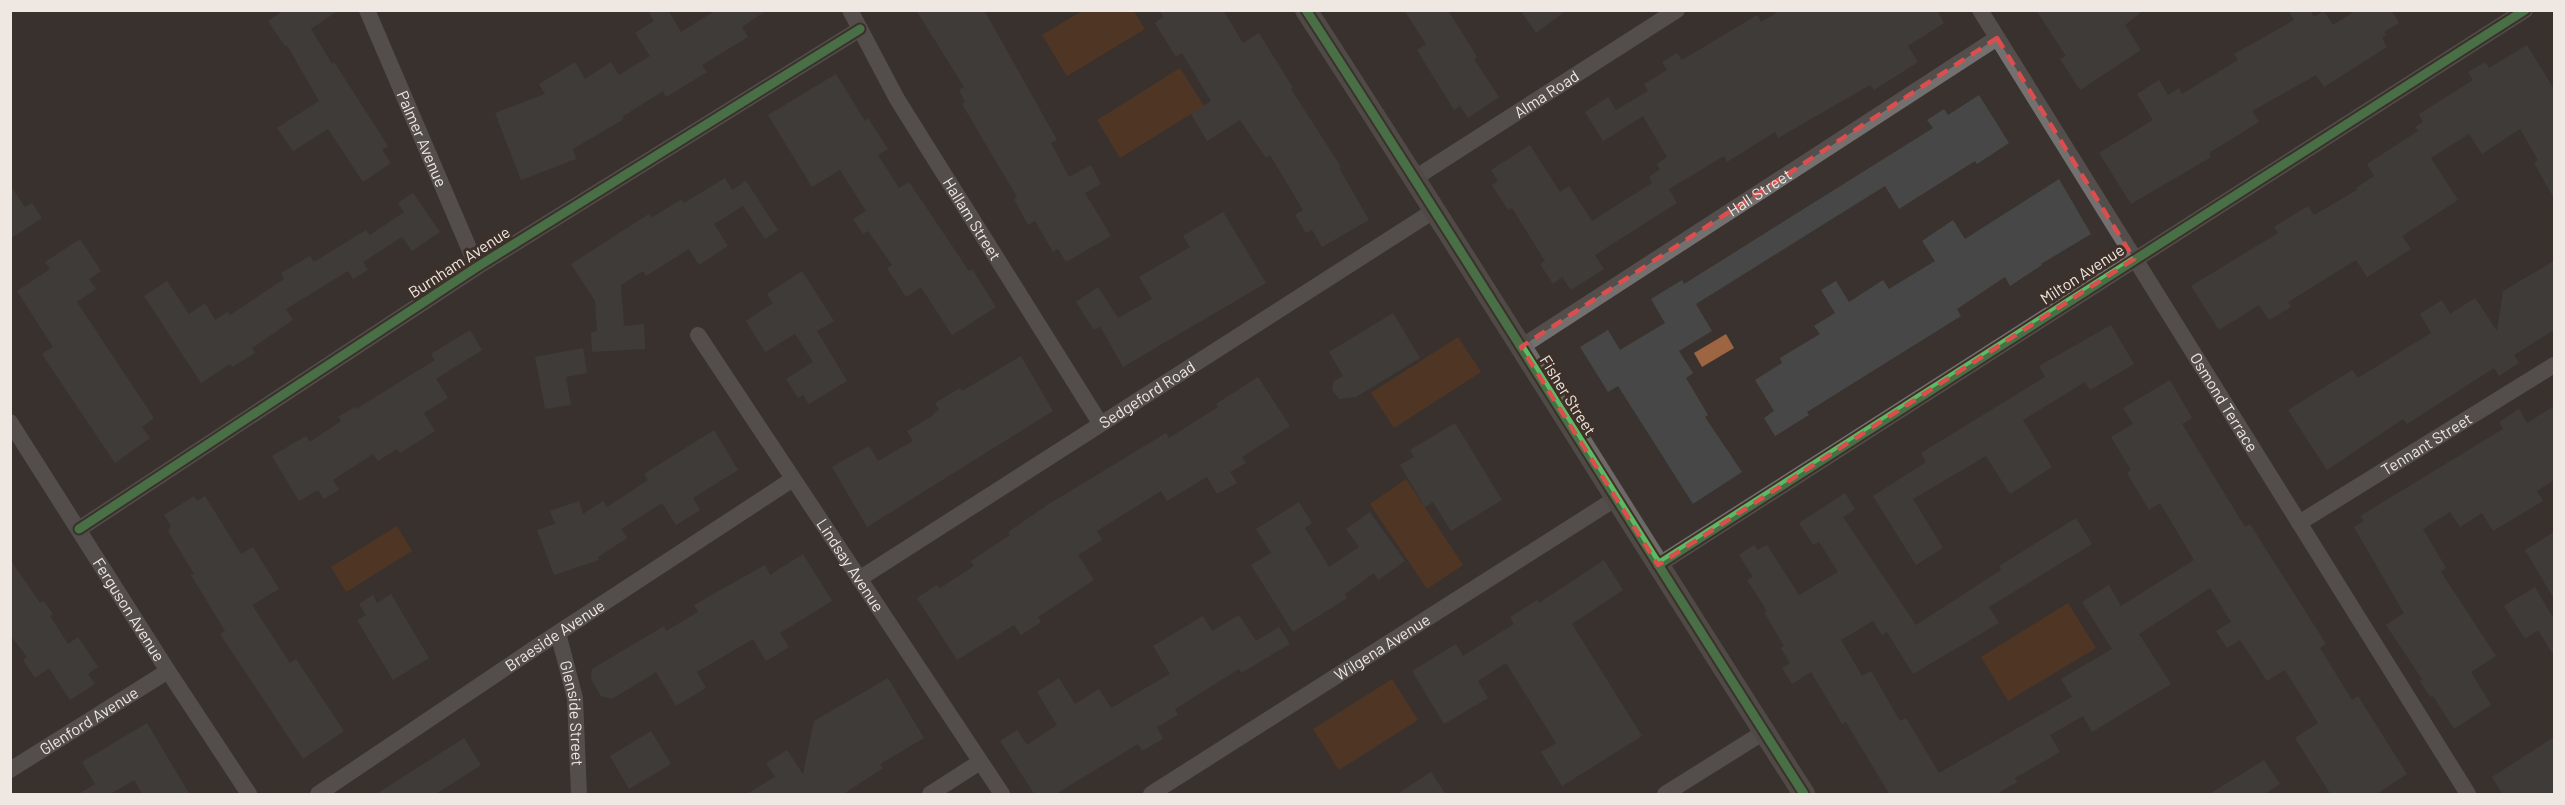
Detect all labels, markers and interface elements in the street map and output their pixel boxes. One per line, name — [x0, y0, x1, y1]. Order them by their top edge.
street label: Alma Road — [1510, 66, 1582, 121]
street label: Palmer Avenue — [394, 87, 452, 190]
street label: Hall Street — [1723, 164, 1795, 220]
street label: Hallam Street — [939, 173, 1006, 264]
street label: Burnham Avenue — [405, 222, 513, 301]
street label: Milton Avenue — [2036, 239, 2127, 308]
street label: Osmond Terrace — [2187, 349, 2263, 455]
street label: Fisher Street — [1536, 351, 1600, 438]
street label: Sedgeford Road — [1095, 356, 1198, 432]
street label: Tennant Street — [2377, 408, 2475, 479]
street label: Lindsay Avenue — [813, 515, 888, 615]
street label: Ferguson Avenue — [89, 554, 169, 664]
street label: Braeside Avenue — [501, 595, 608, 675]
street label: Wilgena Avenue — [1331, 609, 1433, 684]
street label: Glenside Street — [557, 658, 588, 766]
street label: Glenford Avenue — [36, 682, 141, 758]

